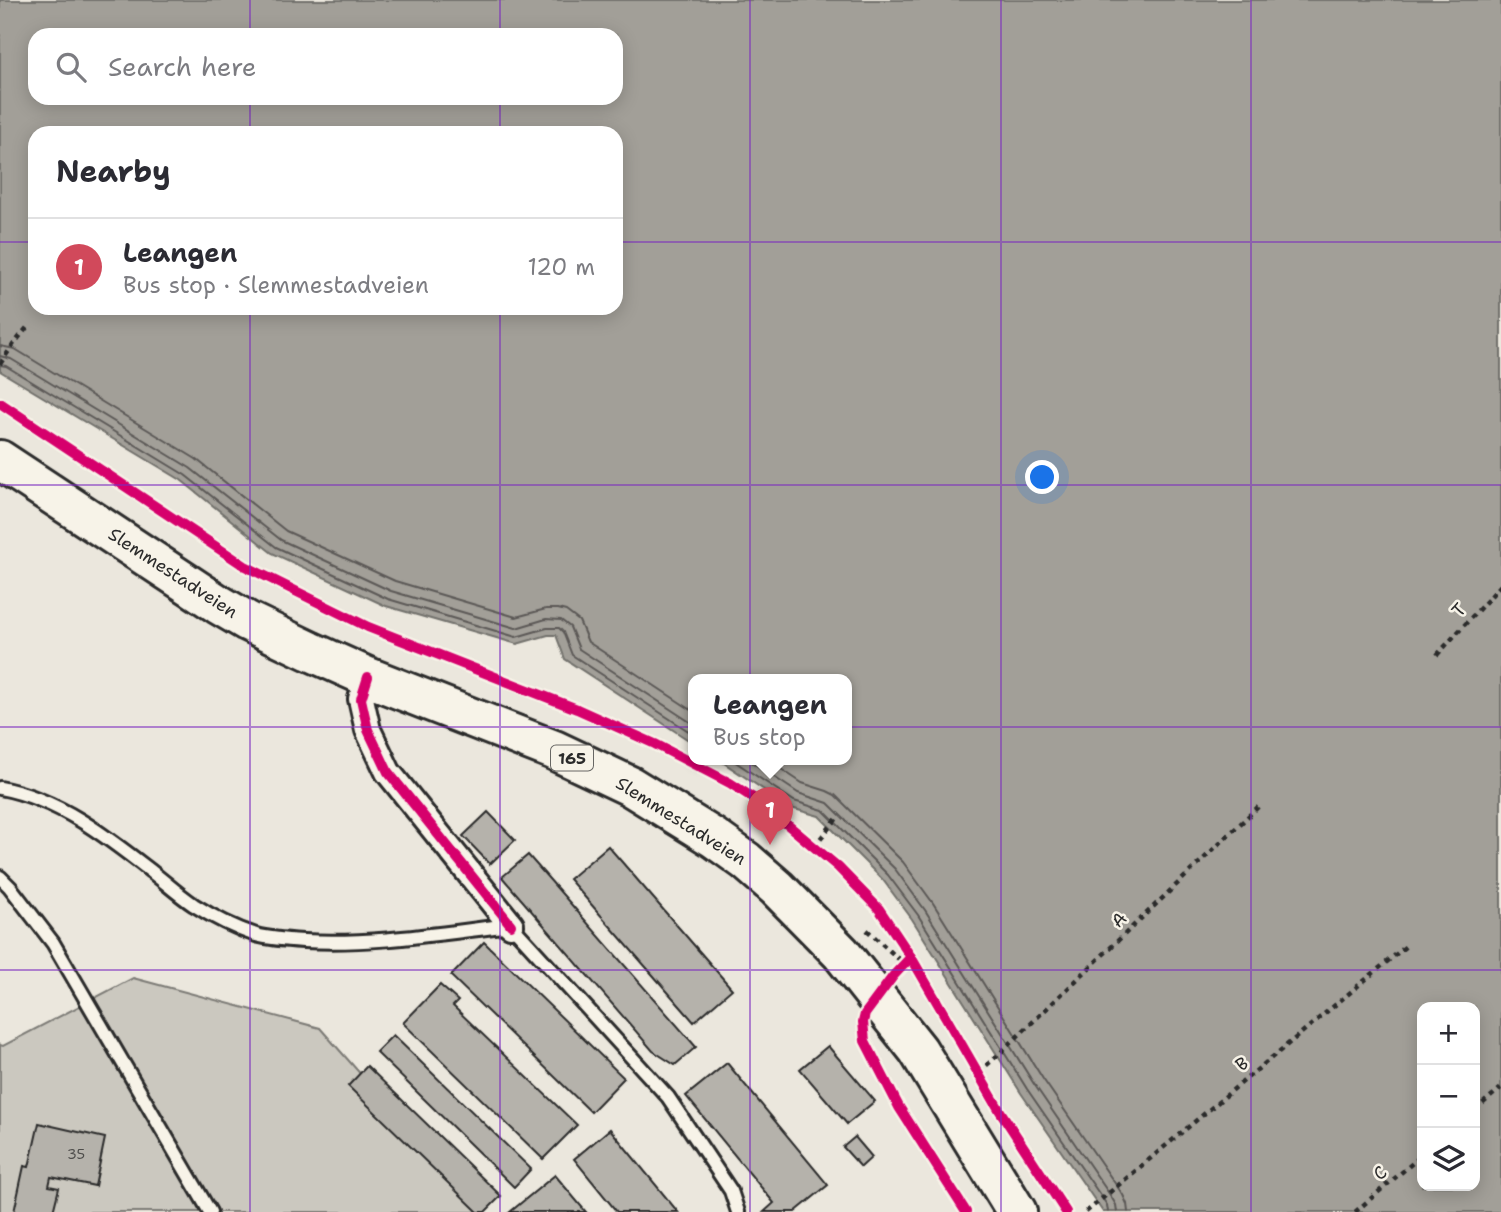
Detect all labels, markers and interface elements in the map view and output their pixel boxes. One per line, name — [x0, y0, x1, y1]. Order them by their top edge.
search box — [28, 28, 623, 105]
icon: search — [52, 48, 90, 86]
text: Search here — [108, 49, 257, 84]
text: Nearby — [56, 151, 171, 192]
text: Leangen — [123, 235, 237, 270]
text: 1 — [74, 252, 84, 282]
text: 120 m — [527, 252, 595, 282]
text: Bus stop · Slemmestadveien — [123, 270, 429, 300]
your location — [1025, 460, 1059, 494]
street label: Slemmestadveien — [104, 522, 242, 624]
street label: T — [1446, 598, 1472, 622]
popup — [688, 674, 852, 765]
text: Leangen — [713, 687, 827, 722]
text: Bus stop — [713, 722, 806, 752]
road number: 165 — [551, 746, 593, 771]
street label: Slemmestadveien — [611, 771, 751, 871]
pin: 1 — [747, 787, 793, 845]
street label: A — [1106, 907, 1132, 933]
map controls — [1417, 1002, 1480, 1191]
button: + — [1417, 1002, 1480, 1065]
street label: B — [1230, 1051, 1254, 1077]
button: − — [1417, 1065, 1480, 1128]
button: layers — [1417, 1128, 1480, 1191]
house number: 35 — [67, 1145, 85, 1163]
street label: C — [1368, 1160, 1392, 1186]

